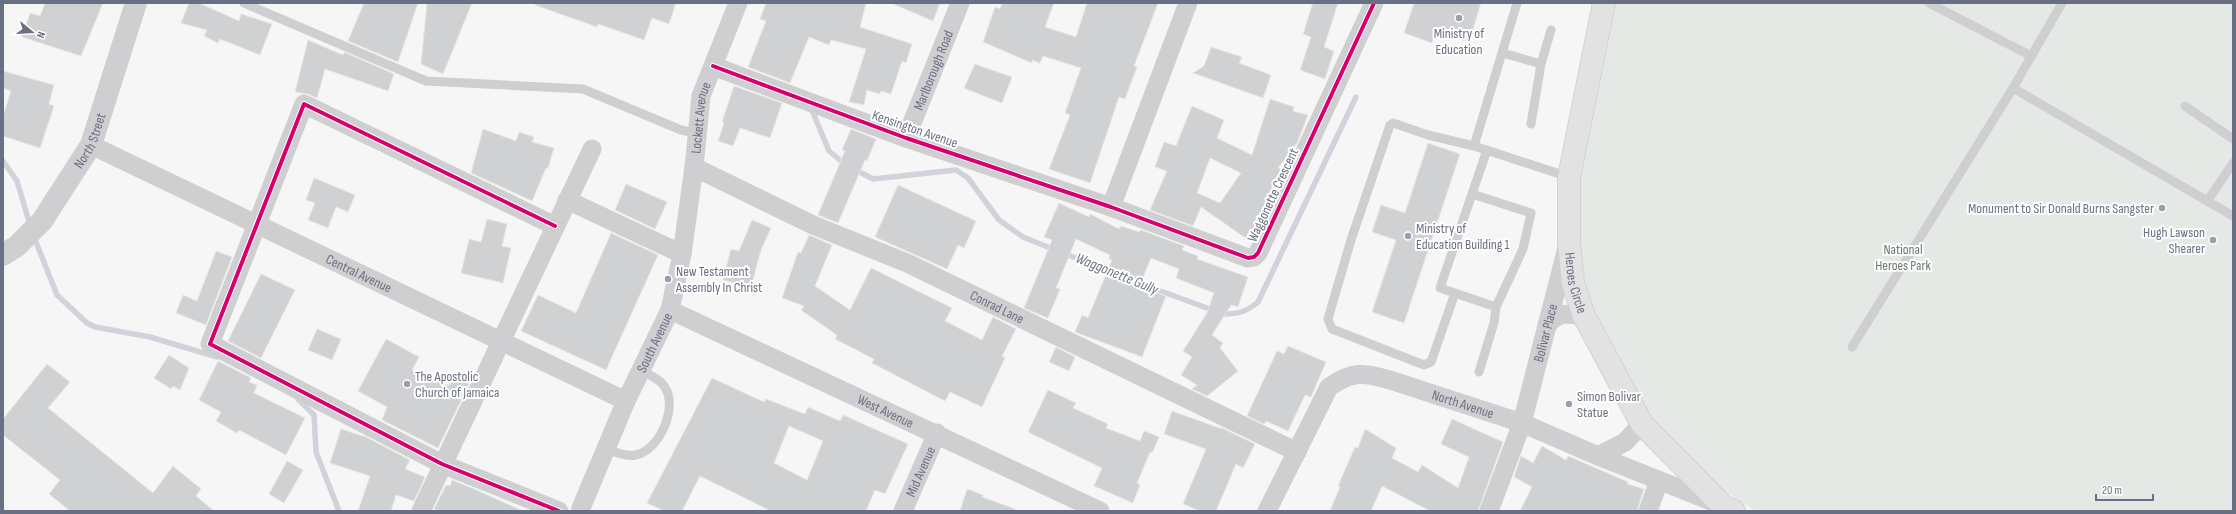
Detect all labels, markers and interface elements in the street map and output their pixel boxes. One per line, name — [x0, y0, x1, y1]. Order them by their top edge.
north arrow — [12, 12, 52, 52]
marker: Ministry of Education — [1454, 13, 1464, 23]
place label: Ministry of Education — [1434, 25, 1485, 58]
street label: Marlborough Road — [910, 28, 957, 113]
text: N — [34, 30, 48, 40]
street label: Lockett Avenue — [687, 79, 714, 154]
street label: Kensington Avenue — [870, 106, 960, 152]
street label: North Street — [70, 111, 109, 172]
street label: Waggonette Crescent — [1244, 145, 1302, 245]
place label: Monument to Sir Donald Burns Sangster — [1968, 200, 2154, 217]
marker: Monument to Sir Donald Burns Sangster — [2157, 203, 2167, 213]
place label: Ministry of Education Building 1 — [1416, 220, 1510, 253]
place label: Hugh Lawson Shearer — [2143, 224, 2205, 257]
marker: Ministry of Education Building 1 — [1403, 231, 1413, 241]
marker: Hugh Lawson Shearer — [2208, 235, 2218, 245]
park label: National Heroes Park — [1875, 241, 1931, 274]
water label: Waggonette Gully — [1073, 249, 1162, 300]
street label: Central Avenue — [323, 250, 395, 296]
street label: Heroes Circle — [1561, 251, 1591, 316]
place label: New Testament Assembly In Christ — [675, 263, 762, 296]
marker: New Testament Assembly In Christ — [663, 274, 673, 284]
street label: Conrad Lane — [967, 286, 1027, 327]
street label: Bolivar Place — [1530, 302, 1561, 364]
street label: South Avenue — [633, 310, 676, 375]
place label: The Apostolic Church of Jamaica — [415, 368, 499, 401]
marker: The Apostolic Church of Jamaica — [402, 379, 412, 389]
street label: North Avenue — [1430, 386, 1496, 422]
place label: Simon Bolivar Statue — [1577, 388, 1641, 421]
street label: West Avenue — [855, 390, 917, 431]
marker: Simon Bolivar Statue — [1564, 399, 1574, 409]
street label: Mid Avenue — [902, 444, 939, 499]
scale bar — [2096, 476, 2153, 502]
text: 20 m — [2102, 483, 2122, 498]

